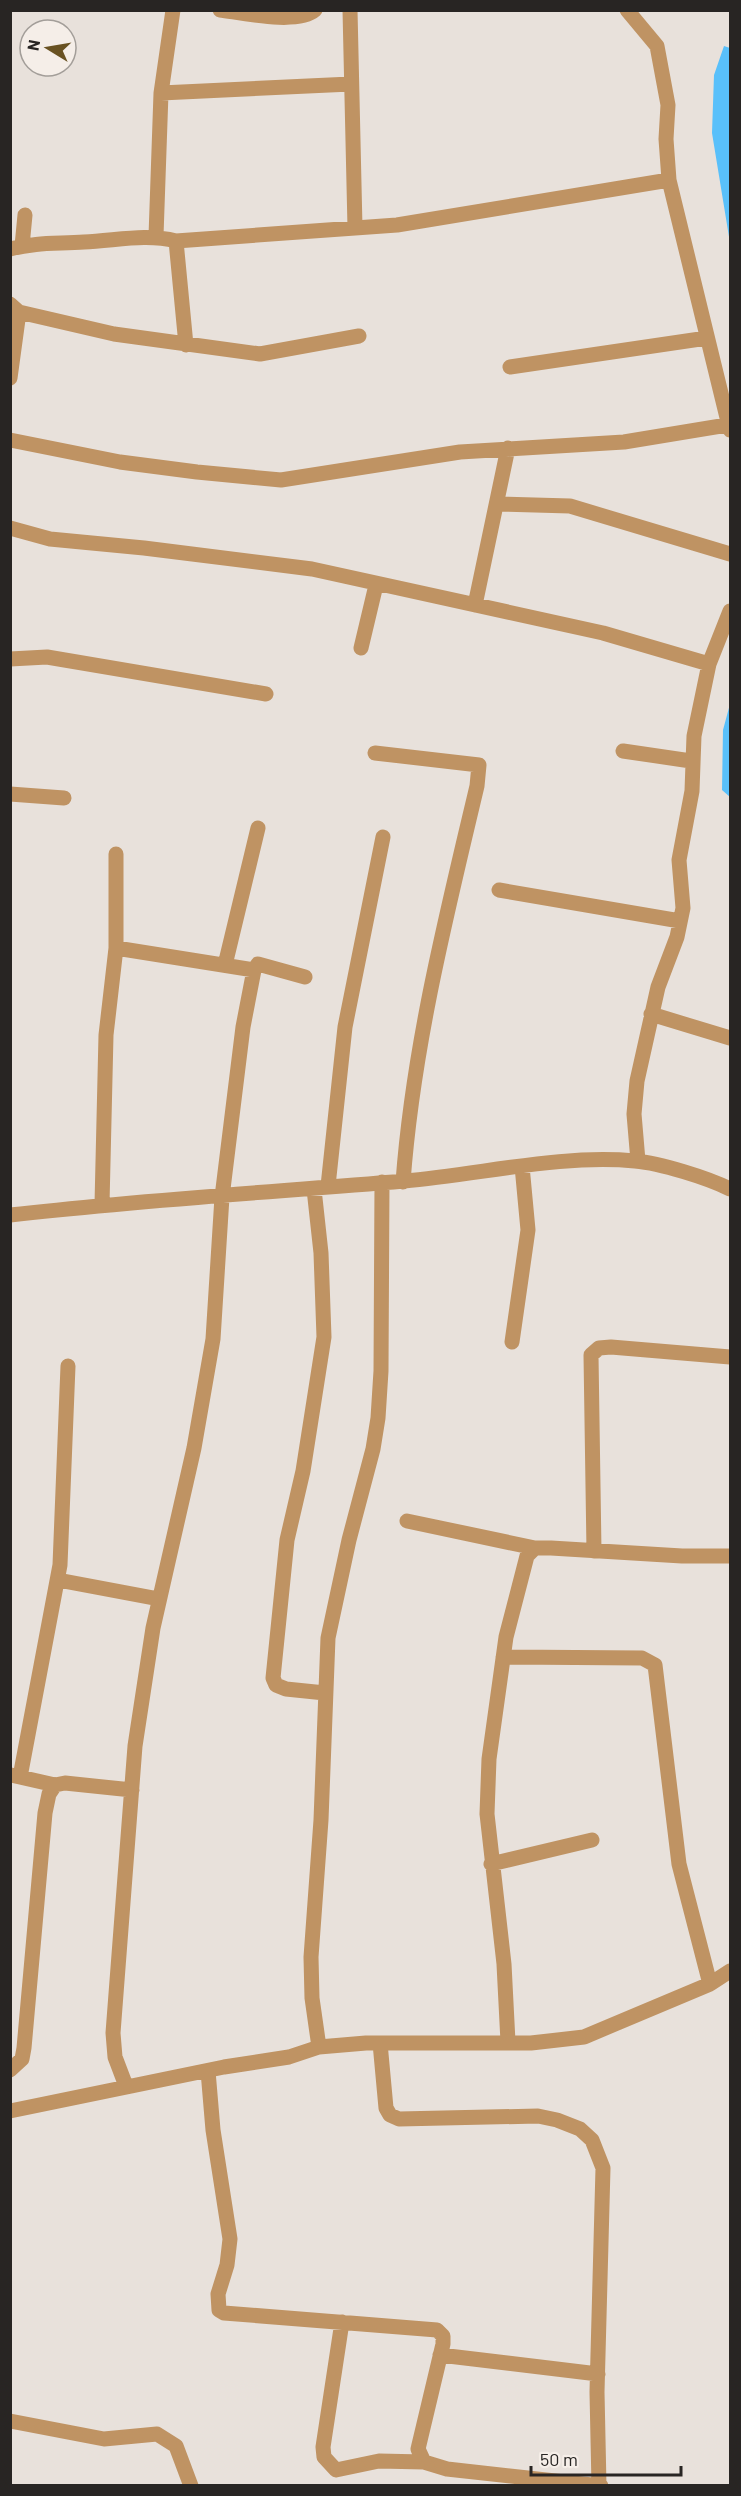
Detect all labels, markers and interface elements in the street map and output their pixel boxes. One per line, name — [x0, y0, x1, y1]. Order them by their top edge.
north arrow — [18, 18, 78, 78]
text: N — [22, 38, 43, 52]
scale bar — [531, 2439, 681, 2477]
text: 50 m — [540, 2448, 578, 2470]

